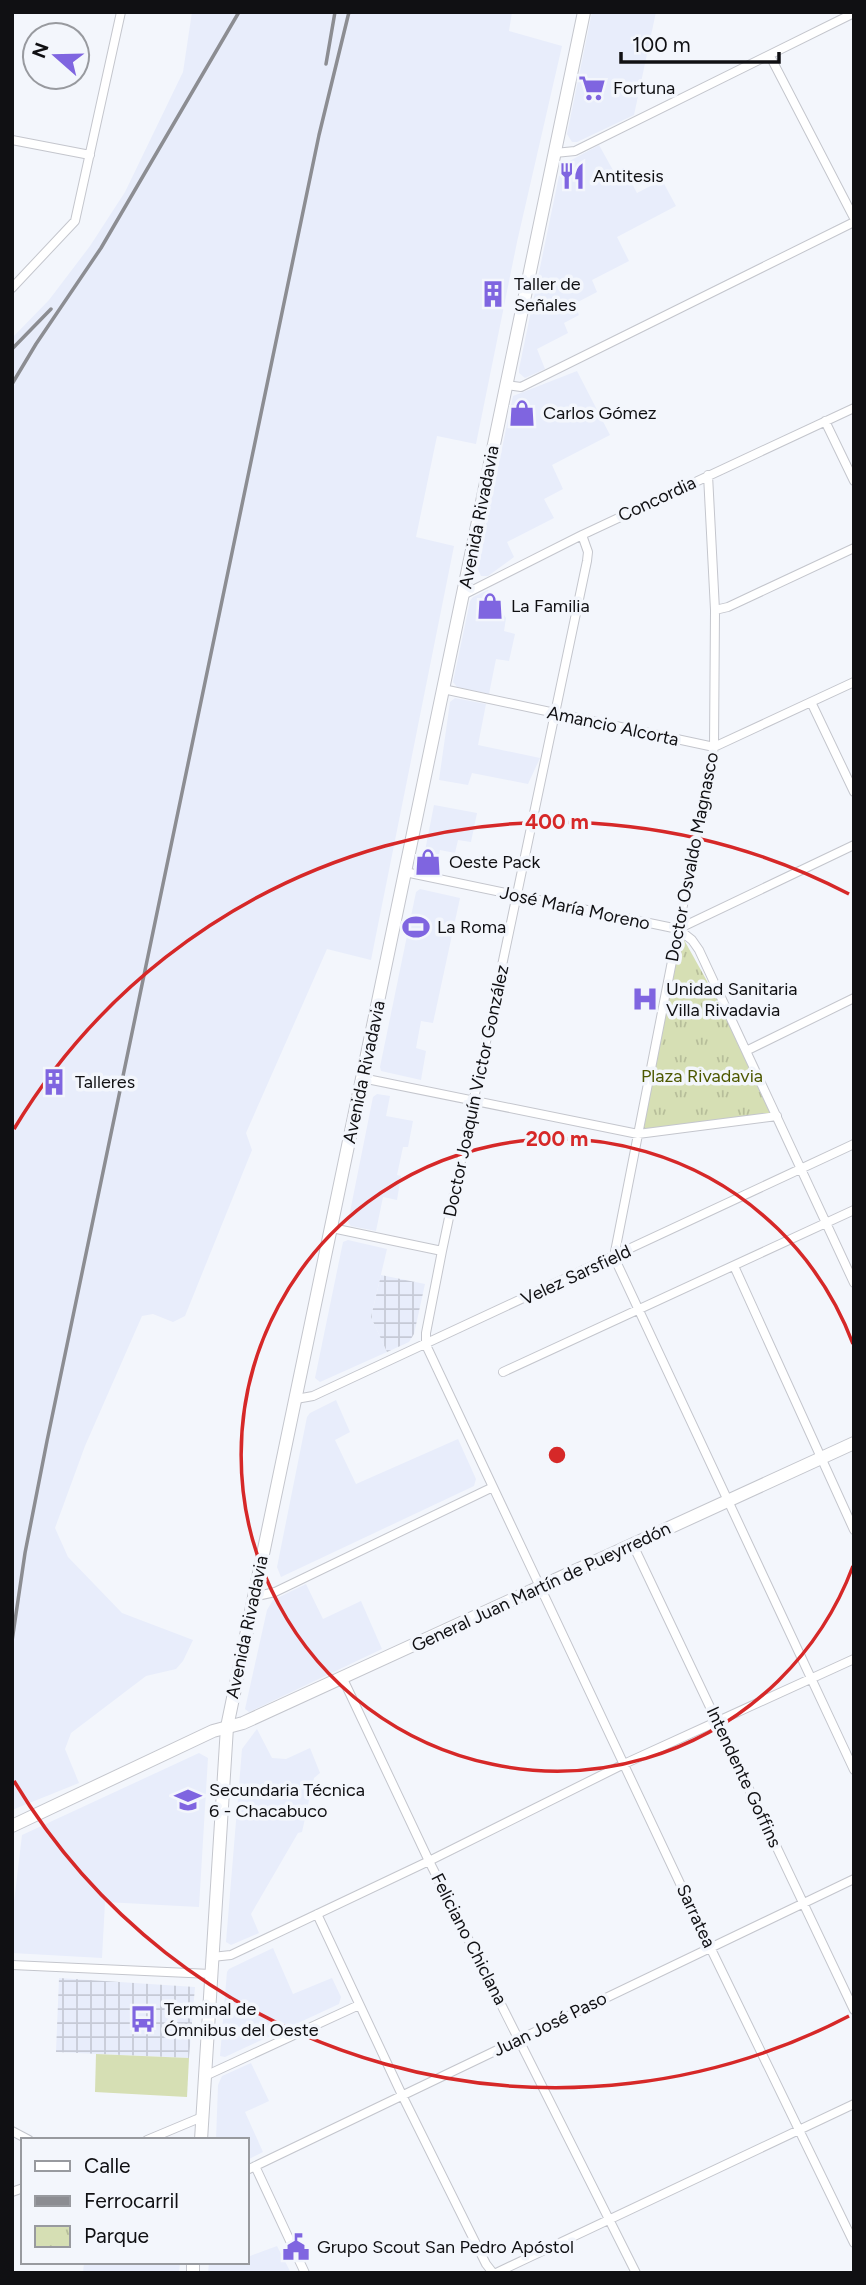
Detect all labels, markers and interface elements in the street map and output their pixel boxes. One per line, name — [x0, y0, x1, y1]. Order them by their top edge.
north arrow — [21, 21, 91, 91]
scale bar — [621, 21, 778, 65]
text: 100 m — [632, 32, 691, 57]
text: N — [27, 40, 54, 61]
supermarket icon: Fortuna — [577, 73, 607, 103]
place label: Fortuna — [613, 77, 675, 99]
restaurant icon: Antitesis — [557, 161, 587, 191]
place label: Antitesis — [593, 165, 664, 187]
place label: Taller de Señales — [514, 273, 581, 316]
building icon: Taller de Señales — [478, 279, 508, 309]
shop icon: Carlos Gómez — [507, 398, 537, 428]
place label: Carlos Gómez — [543, 402, 657, 424]
street label: Avenida Rivadavia — [454, 444, 504, 590]
street label: Concordia — [614, 471, 700, 527]
shop icon: La Familia — [475, 591, 505, 621]
place label: La Familia — [511, 595, 590, 617]
street label: Amancio Alcorta — [545, 701, 681, 751]
street label: Doctor Osvaldo Magnasco — [661, 750, 723, 964]
text: 400 m — [525, 809, 589, 834]
shop icon: Oeste Pack — [413, 847, 443, 877]
place label: Oeste Pack — [449, 851, 540, 873]
street label: José María Moreno — [498, 881, 652, 935]
sports icon: La Roma — [401, 912, 431, 942]
place label: La Roma — [437, 916, 506, 938]
street label: Doctor Joaquín Victor González — [439, 963, 514, 1219]
place label: Unidad Sanitaria Villa Rivadavia — [666, 978, 798, 1021]
hospital icon: Unidad Sanitaria Villa Rivadavia — [630, 984, 660, 1014]
street label: Avenida Rivadavia — [338, 999, 390, 1145]
park label: Plaza Rivadavia — [641, 1065, 763, 1087]
building icon: Talleres — [39, 1067, 69, 1097]
place label: Talleres — [75, 1071, 135, 1093]
text: 200 m — [526, 1126, 588, 1151]
street label: Velez Sarsfield — [518, 1240, 634, 1310]
centre of rings — [545, 1443, 569, 1467]
street label: General Juan Martín de Pueyrredón — [408, 1517, 674, 1657]
street label: Avenida Rivadavia — [221, 1554, 273, 1700]
street label: Intendente Goffins — [702, 1703, 786, 1851]
place label: Secundaria Técnica 6 - Chacabuco — [209, 1779, 365, 1822]
school or university icon: Secundaria Técnica 6 - Chacabuco — [173, 1785, 203, 1815]
street label: Feliciano Chiclana — [426, 1869, 512, 2009]
street label: Sarratea — [672, 1881, 720, 1951]
street label: Juan José Paso — [490, 1987, 610, 2061]
place label: Terminal de Ómnibus del Oeste — [164, 1998, 319, 2041]
bus stop icon: Terminal de Ómnibus del Oeste — [128, 2004, 158, 2034]
legend — [21, 2138, 248, 2264]
text: Calle — [84, 2153, 131, 2178]
text: Ferrocarril — [84, 2188, 179, 2213]
text: Parque — [84, 2223, 149, 2248]
public building icon: Grupo Scout San Pedro Apóstol — [281, 2232, 311, 2262]
place label: Grupo Scout San Pedro Apóstol — [317, 2236, 574, 2258]

